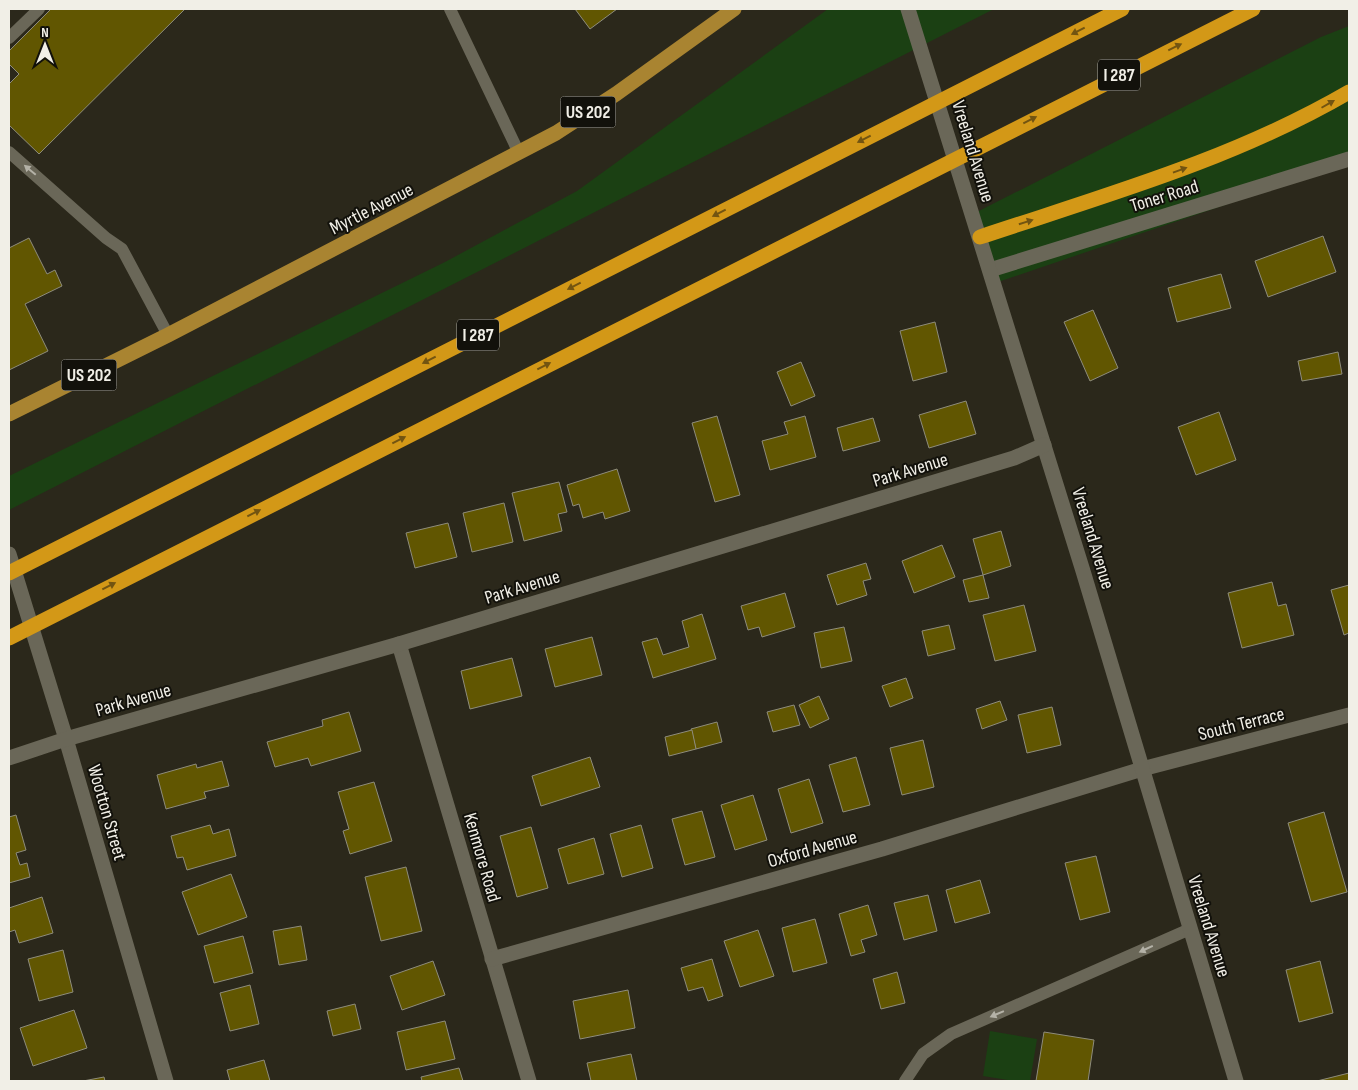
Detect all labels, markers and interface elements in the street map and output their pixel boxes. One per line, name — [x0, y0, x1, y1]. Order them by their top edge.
north arrow — [20, 20, 70, 70]
text: N — [41, 24, 49, 41]
one-way arrow — [1071, 27, 1085, 35]
one-way arrow — [1168, 42, 1182, 50]
road number: I 287 — [1098, 60, 1140, 90]
road number: US 202 — [560, 96, 616, 128]
street label: Vreeland Avenue — [946, 98, 999, 205]
one-way arrow — [1322, 100, 1335, 109]
one-way arrow — [1023, 116, 1037, 124]
one-way arrow — [857, 135, 871, 143]
one-way arrow — [24, 165, 36, 176]
one-way arrow — [1173, 166, 1188, 174]
street label: Toner Road — [1127, 175, 1201, 218]
street label: Myrtle Avenue — [326, 178, 417, 240]
one-way arrow — [712, 209, 726, 217]
one-way arrow — [1019, 217, 1034, 225]
one-way arrow — [567, 282, 581, 290]
road number: I 287 — [457, 320, 499, 350]
one-way arrow — [422, 356, 436, 364]
road number: US 202 — [62, 360, 116, 390]
one-way arrow — [537, 362, 551, 370]
one-way arrow — [392, 435, 407, 444]
street label: Park Avenue — [870, 448, 951, 493]
street label: Vreeland Avenue — [1066, 485, 1119, 592]
one-way arrow — [247, 509, 262, 517]
street label: Park Avenue — [482, 565, 563, 610]
one-way arrow — [102, 582, 117, 591]
street label: Park Avenue — [93, 679, 174, 722]
street label: South Terrace — [1196, 703, 1287, 746]
street label: Wootton Street — [82, 762, 131, 863]
street label: Kenmore Road — [458, 810, 505, 905]
street label: Oxford Avenue — [765, 826, 860, 873]
street label: Vreeland Avenue — [1182, 873, 1235, 980]
one-way arrow — [1139, 945, 1153, 953]
one-way arrow — [990, 1010, 1004, 1018]

